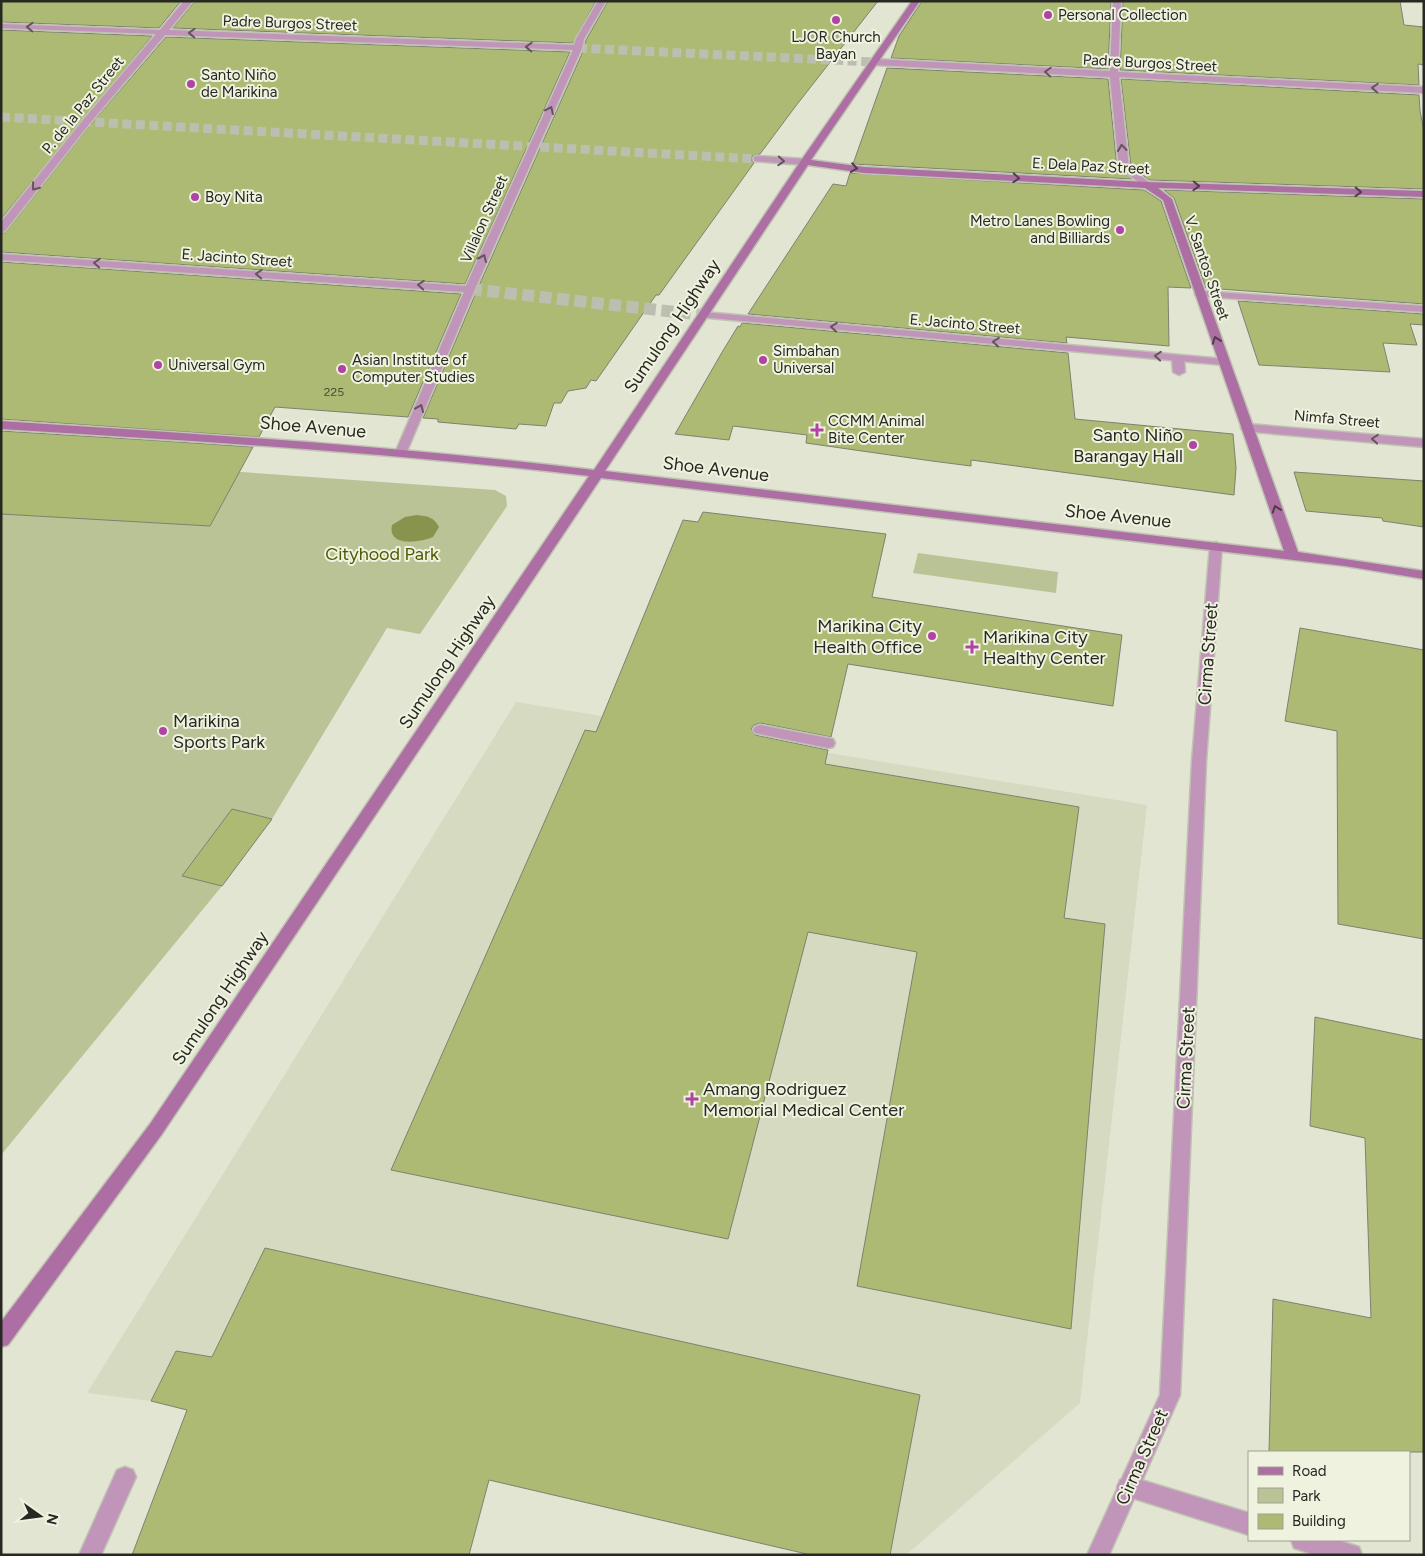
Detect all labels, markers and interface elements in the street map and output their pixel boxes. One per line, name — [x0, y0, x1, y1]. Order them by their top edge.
place label: Personal Collection — [1058, 6, 1187, 24]
marker: Personal Collection — [1042, 9, 1054, 21]
street label: Padre Burgos Street — [222, 12, 358, 34]
marker: LJOR Church Bayan — [830, 14, 842, 26]
one-way arrow — [25, 22, 33, 32]
one-way arrow — [188, 28, 196, 39]
place label: LJOR Church Bayan — [791, 28, 881, 63]
one-way arrow — [525, 41, 533, 52]
street label: Padre Burgos Street — [1082, 50, 1218, 76]
street label: P. de la Paz Street — [38, 52, 128, 157]
place label: Santo Niño de Marikina — [201, 66, 277, 101]
one-way arrow — [1044, 66, 1052, 77]
marker: Santo Niño de Marikina — [185, 78, 197, 90]
one-way arrow — [1371, 82, 1379, 93]
one-way arrow — [543, 106, 554, 115]
one-way arrow — [1117, 143, 1128, 151]
street label: E. Dela Paz Street — [1032, 154, 1151, 178]
one-way arrow — [777, 155, 785, 166]
one-way arrow — [850, 162, 858, 173]
street label: Villalon Street — [457, 172, 512, 266]
one-way arrow — [1012, 172, 1020, 183]
one-way arrow — [32, 181, 40, 190]
one-way arrow — [1192, 181, 1200, 192]
one-way arrow — [1354, 187, 1362, 197]
place label: Boy Nita — [205, 188, 263, 206]
marker: Boy Nita — [189, 191, 201, 203]
place label: Metro Lanes Bowling and Billiards — [970, 212, 1110, 247]
street label: V. Santos Street — [1181, 213, 1233, 323]
marker: Metro Lanes Bowling and Billiards — [1114, 224, 1126, 236]
street label: E. Jacinto Street — [181, 245, 293, 271]
one-way arrow — [477, 254, 488, 263]
street label: Sumulong Highway — [619, 255, 725, 397]
one-way arrow — [93, 258, 101, 269]
one-way arrow — [255, 269, 263, 280]
one-way arrow — [417, 280, 425, 291]
street label: E. Jacinto Street — [909, 310, 1021, 338]
one-way arrow — [830, 322, 838, 333]
one-way arrow — [992, 336, 1000, 347]
one-way arrow — [1212, 336, 1222, 344]
place label: Simbahan Universal — [773, 342, 839, 377]
place label: Asian Institute of Computer Studies — [352, 351, 475, 386]
one-way arrow — [1154, 351, 1162, 362]
marker: Simbahan Universal — [757, 354, 769, 366]
place label: Universal Gym — [168, 356, 265, 374]
marker: Universal Gym — [152, 359, 164, 371]
marker: Asian Institute of Computer Studies — [336, 363, 348, 375]
house number: 225 — [324, 385, 344, 399]
one-way arrow — [414, 404, 424, 413]
street label: Nimfa Street — [1293, 406, 1381, 432]
street label: Shoe Avenue — [259, 411, 367, 443]
place label: CCMM Animal Bite Center — [828, 412, 924, 447]
marker: CCMM Animal Bite Center — [810, 423, 824, 437]
place label: Santo Niño Barangay Hall — [1073, 424, 1183, 467]
one-way arrow — [1371, 434, 1379, 445]
marker: Santo Niño Barangay Hall — [1187, 439, 1199, 451]
street label: Shoe Avenue — [662, 452, 770, 486]
street label: Shoe Avenue — [1064, 499, 1172, 533]
one-way arrow — [1272, 506, 1282, 514]
park label: Cityhood Park — [325, 543, 439, 565]
street label: Sumulong Highway — [394, 591, 500, 733]
street label: Cirma Street — [1193, 602, 1223, 706]
place label: Marikina City Health Office — [813, 615, 923, 658]
place label: Marikina City Healthy Center — [983, 626, 1106, 669]
marker: Marikina City Health Office — [926, 630, 938, 642]
marker: Marikina City Healthy Center — [965, 640, 979, 654]
place label: Marikina Sports Park — [173, 710, 265, 753]
marker: Marikina Sports Park — [157, 725, 169, 737]
street label: Sumulong Highway — [167, 927, 273, 1069]
street label: Cirma Street — [1172, 1006, 1200, 1110]
place label: Amang Rodriguez Memorial Medical Center — [703, 1078, 904, 1121]
marker: Amang Rodriguez Memorial Medical Center — [685, 1092, 699, 1106]
street label: Cirma Street — [1111, 1405, 1173, 1508]
legend — [1248, 1451, 1410, 1541]
text: Road — [1292, 1462, 1327, 1480]
text: Park — [1292, 1487, 1321, 1505]
north arrow — [15, 1491, 65, 1541]
text: N — [43, 1512, 62, 1526]
text: Building — [1292, 1512, 1346, 1530]

